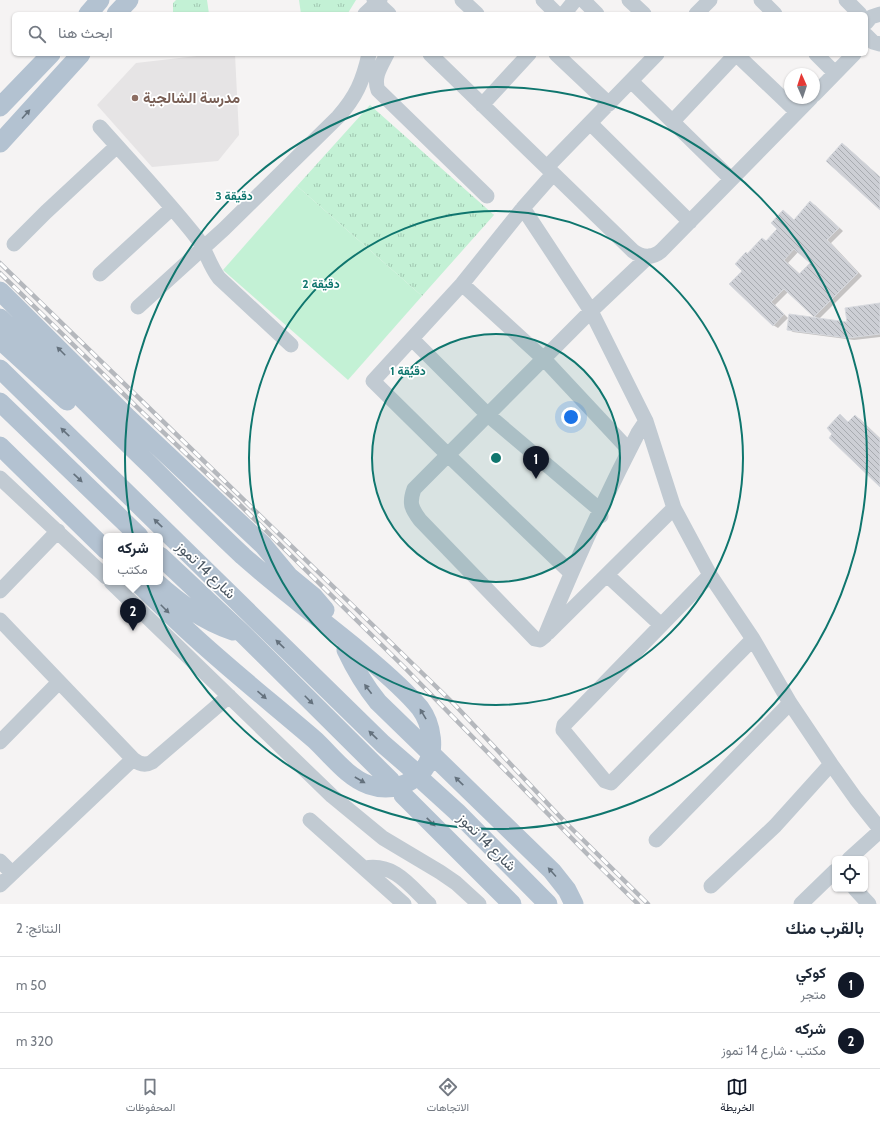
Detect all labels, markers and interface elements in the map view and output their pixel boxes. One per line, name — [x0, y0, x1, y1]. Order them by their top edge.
search box — [12, 12, 868, 56]
icon: search — [26, 23, 48, 45]
text: ابحث هنا — [58, 24, 113, 42]
north arrow — [784, 68, 820, 104]
place label: مدرسة الشالجية — [143, 89, 240, 107]
marker: مدرسة الشالجية — [130, 93, 140, 103]
one-way arrow — [21, 109, 30, 118]
text: 3 دقيقة — [215, 188, 253, 203]
text: 2 دقيقة — [302, 276, 340, 291]
one-way arrow — [56, 346, 66, 356]
text: 1 دقيقة — [390, 363, 426, 378]
your location — [561, 407, 581, 427]
one-way arrow — [60, 427, 70, 437]
pin: 1 — [523, 446, 549, 479]
centre of rings — [489, 451, 503, 465]
one-way arrow — [73, 473, 83, 483]
one-way arrow — [153, 518, 163, 528]
popup — [103, 533, 163, 585]
street label: شارع 14 تموز — [170, 537, 240, 604]
text: شركه — [117, 539, 149, 557]
text: مكتب — [117, 561, 148, 577]
pin: 2 — [120, 598, 146, 631]
one-way arrow — [160, 604, 170, 614]
one-way arrow — [275, 639, 285, 649]
one-way arrow — [364, 683, 372, 694]
one-way arrow — [257, 691, 267, 700]
one-way arrow — [304, 695, 314, 705]
one-way arrow — [420, 708, 427, 720]
one-way arrow — [368, 730, 378, 740]
one-way arrow — [354, 777, 366, 784]
one-way arrow — [454, 777, 464, 786]
street label: شارع 14 تموز — [452, 808, 520, 877]
one-way arrow — [426, 817, 436, 827]
map controls — [832, 856, 868, 892]
button: locate — [832, 856, 868, 892]
one-way arrow — [548, 867, 557, 877]
text: بالقرب منك — [786, 918, 864, 938]
text: النتائج: 2 — [16, 920, 61, 936]
text: كوكي — [796, 964, 826, 982]
text: 50 m — [16, 977, 46, 993]
text: 1 — [849, 977, 853, 993]
text: متجر — [801, 986, 826, 1002]
text: شركه — [795, 1020, 826, 1038]
text: 320 m — [16, 1033, 53, 1049]
text: 2 — [848, 1033, 854, 1049]
text: مكتب · شارع 14 تموز — [721, 1042, 826, 1058]
tab: المحفوظات — [126, 1076, 175, 1117]
tab: الاتجاهات — [426, 1076, 469, 1117]
tab: الخريطة — [720, 1076, 754, 1117]

